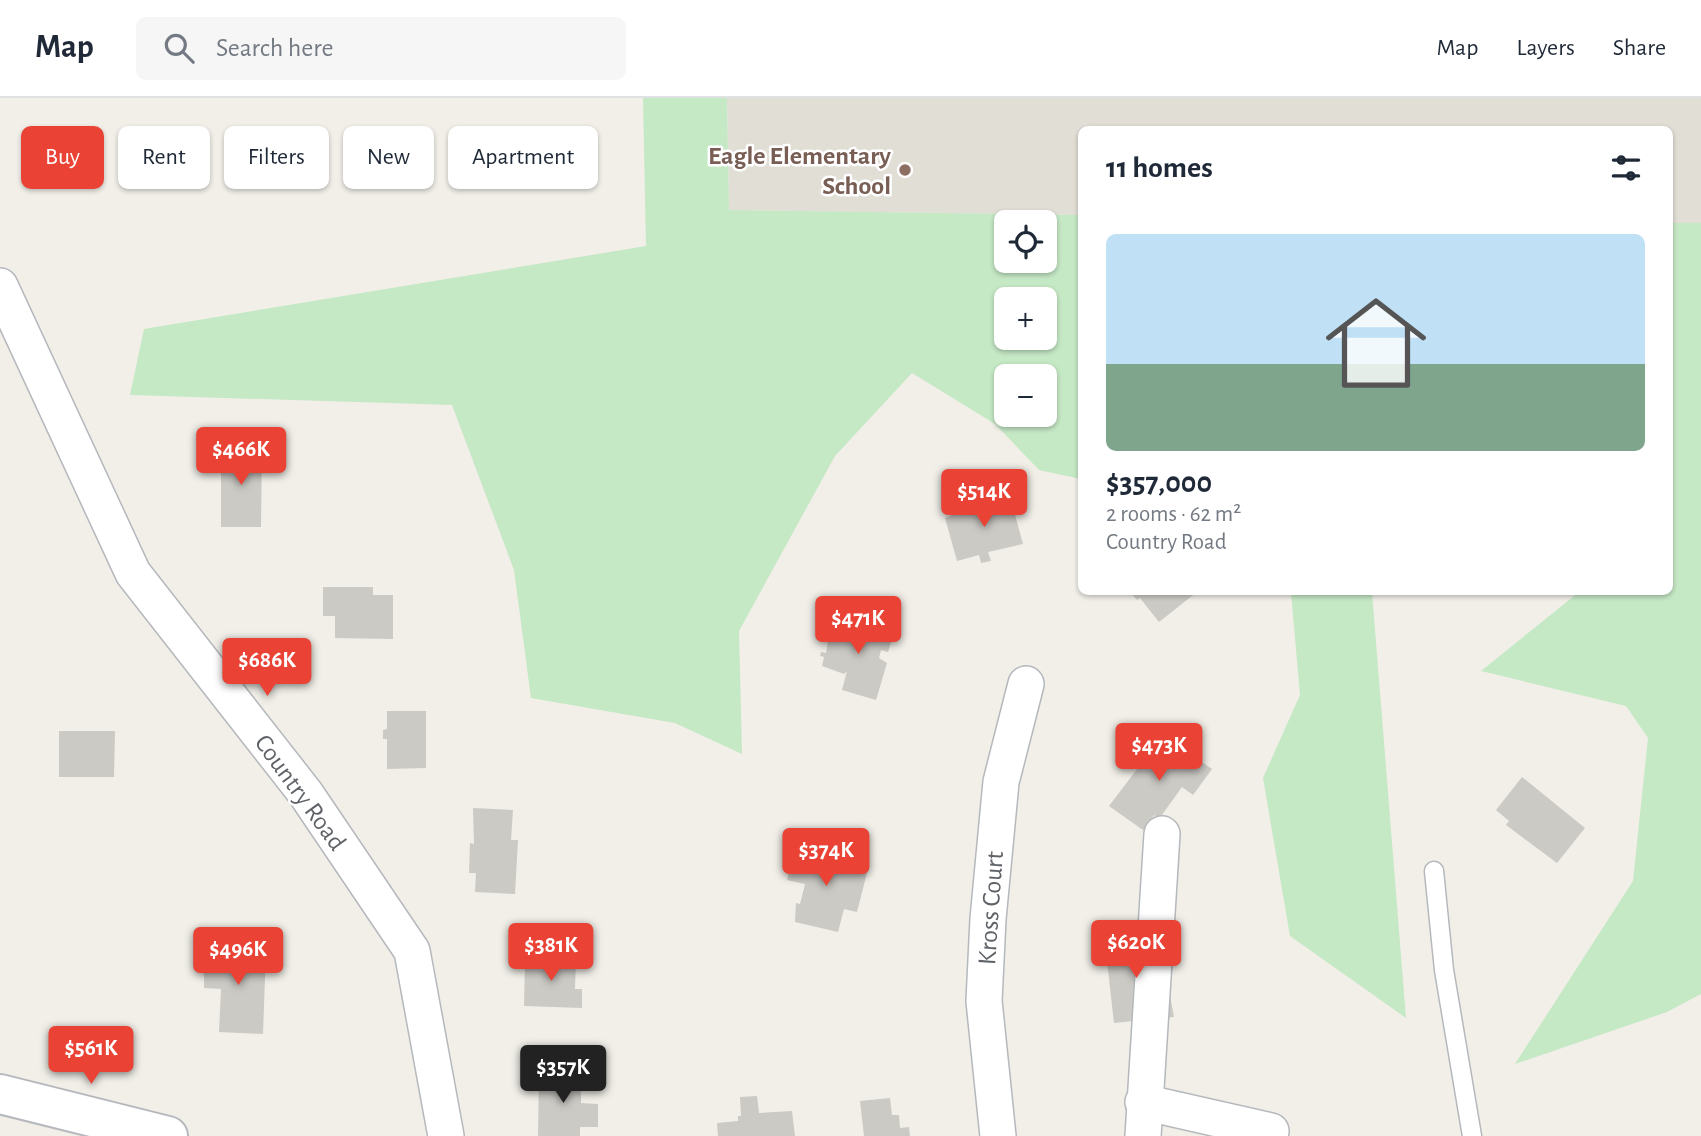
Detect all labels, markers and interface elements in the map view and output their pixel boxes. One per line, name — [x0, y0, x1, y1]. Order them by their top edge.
search box — [136, 17, 626, 80]
icon: search — [160, 29, 198, 67]
text: Map — [35, 31, 94, 64]
text: Search here — [216, 35, 334, 61]
text: Map — [1436, 36, 1478, 60]
text: Layers — [1516, 36, 1575, 60]
text: Share — [1613, 36, 1666, 60]
chip: Buy — [21, 126, 104, 189]
chip: Rent — [118, 126, 210, 189]
chip: Filters — [224, 126, 329, 189]
chip: New — [343, 126, 434, 189]
chip: Apartment — [448, 126, 598, 189]
place label: Eagle Elementary School — [708, 143, 891, 199]
icon: filters — [1607, 149, 1645, 187]
text: 11 homes — [1106, 153, 1213, 183]
marker: Eagle Elementary School — [897, 162, 913, 178]
map controls — [994, 210, 1057, 427]
button: locate — [994, 210, 1057, 273]
icon: home — [1313, 280, 1439, 406]
button: + — [994, 287, 1057, 350]
button: − — [994, 364, 1057, 427]
pin: $466K — [192, 428, 290, 487]
text: $466K — [212, 438, 270, 461]
text: $357,000 — [1106, 468, 1212, 498]
pin: $514K — [935, 470, 1033, 529]
text: $514K — [957, 480, 1011, 503]
text: 2 rooms · 62 m² — [1106, 503, 1241, 526]
text: Country Road — [1106, 531, 1227, 554]
pin: $471K — [809, 596, 907, 656]
text: $471K — [831, 607, 885, 630]
pin: $686K — [218, 638, 316, 698]
text: $686K — [238, 649, 296, 672]
pin: $473K — [1110, 724, 1208, 783]
street label: Country Road — [250, 730, 351, 855]
text: $473K — [1131, 734, 1187, 757]
pin: $374K — [777, 828, 875, 888]
text: $374K — [798, 839, 854, 862]
street label: Kross Court — [974, 850, 1008, 966]
pin: $620K — [1087, 920, 1185, 980]
pin: $381K — [502, 924, 600, 983]
pin: $496K — [189, 928, 287, 987]
text: $620K — [1107, 931, 1165, 954]
text: $381K — [524, 934, 578, 957]
text: $496K — [209, 938, 267, 961]
pin: $561K — [42, 1026, 140, 1086]
text: $561K — [64, 1037, 118, 1060]
pin: $357K — [514, 1046, 612, 1105]
text: $357K — [536, 1056, 590, 1079]

